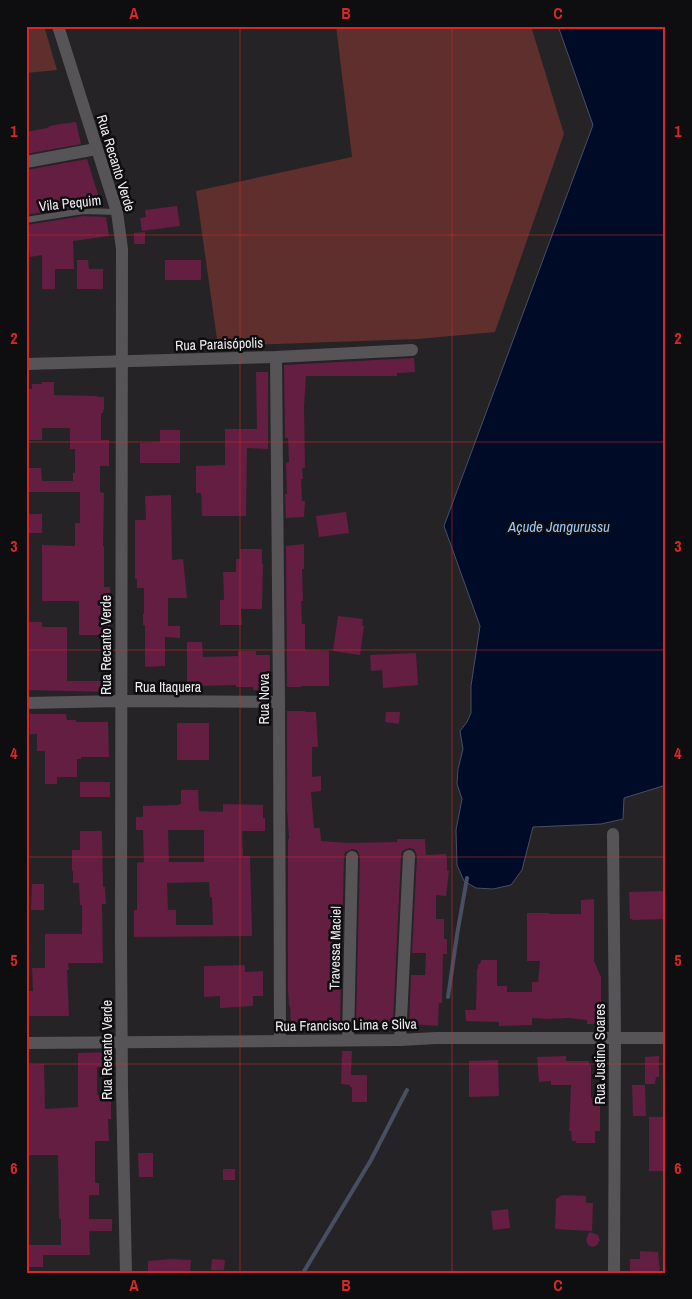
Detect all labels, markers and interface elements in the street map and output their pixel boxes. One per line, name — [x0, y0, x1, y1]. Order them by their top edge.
text: A — [129, 2, 139, 24]
text: B — [341, 2, 351, 24]
text: C — [553, 2, 563, 24]
street label: Rua Recanto Verde — [93, 112, 139, 214]
text: 1 — [10, 120, 18, 142]
text: 1 — [674, 120, 682, 142]
street label: Vila Pequim — [38, 191, 102, 215]
text: 2 — [10, 327, 18, 349]
text: 2 — [674, 327, 682, 349]
street label: Rua Paraisópolis — [175, 333, 264, 355]
water label: Açude Jangurussu — [507, 516, 610, 537]
text: 3 — [10, 535, 18, 557]
text: 3 — [674, 535, 682, 557]
street label: Rua Recanto Verde — [97, 595, 115, 695]
street label: Rua Nova — [255, 673, 273, 725]
street label: Rua Itaquera — [135, 678, 202, 696]
text: 4 — [10, 742, 18, 764]
text: 4 — [674, 742, 682, 764]
street label: Travessa Maciel — [325, 906, 345, 990]
text: 5 — [10, 949, 18, 971]
text: 5 — [674, 949, 682, 971]
street label: Rua Recanto Verde — [98, 1000, 116, 1100]
street label: Rua Justino Soares — [591, 1003, 609, 1104]
street label: Rua Francisco Lima e Silva — [275, 1015, 418, 1035]
text: 6 — [10, 1157, 18, 1179]
text: 6 — [674, 1157, 682, 1179]
text: A — [129, 1274, 139, 1296]
text: B — [341, 1274, 351, 1296]
text: C — [553, 1274, 563, 1296]

